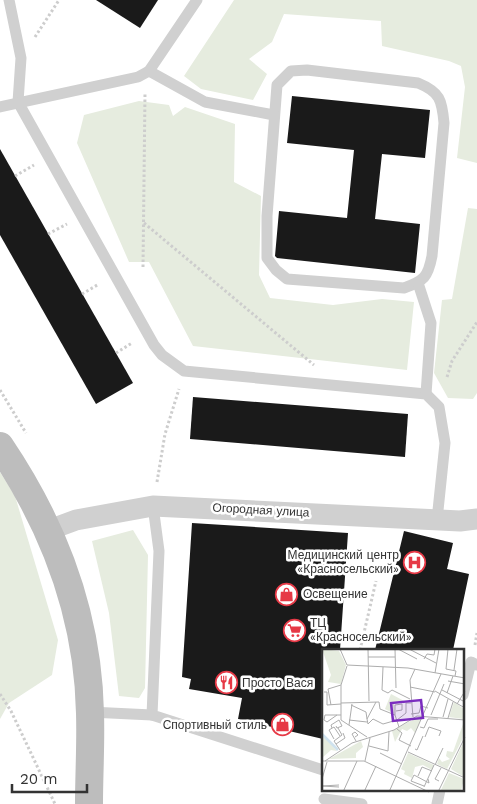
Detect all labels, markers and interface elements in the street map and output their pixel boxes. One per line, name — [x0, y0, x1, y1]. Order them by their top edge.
street label: Огородная улица — [212, 500, 310, 520]
place label: Медицинский центр «Красносельский» — [288, 548, 399, 576]
hospital icon: Медицинский центр «Красносельский» — [403, 550, 427, 574]
shop icon: Освещение — [275, 582, 299, 606]
place label: Освещение — [303, 587, 368, 601]
place label: ТЦ «Красносельский» — [310, 616, 412, 644]
supermarket icon: ТЦ «Красносельский» — [282, 618, 306, 642]
inset map — [322, 649, 464, 792]
restaurant icon: Просто Вася — [214, 671, 238, 695]
place label: Просто Вася — [242, 676, 313, 690]
shop icon: Спортивный стиль — [271, 713, 295, 737]
place label: Спортивный стиль — [163, 718, 267, 732]
scale bar — [12, 762, 88, 794]
text: 20 m — [20, 770, 58, 788]

